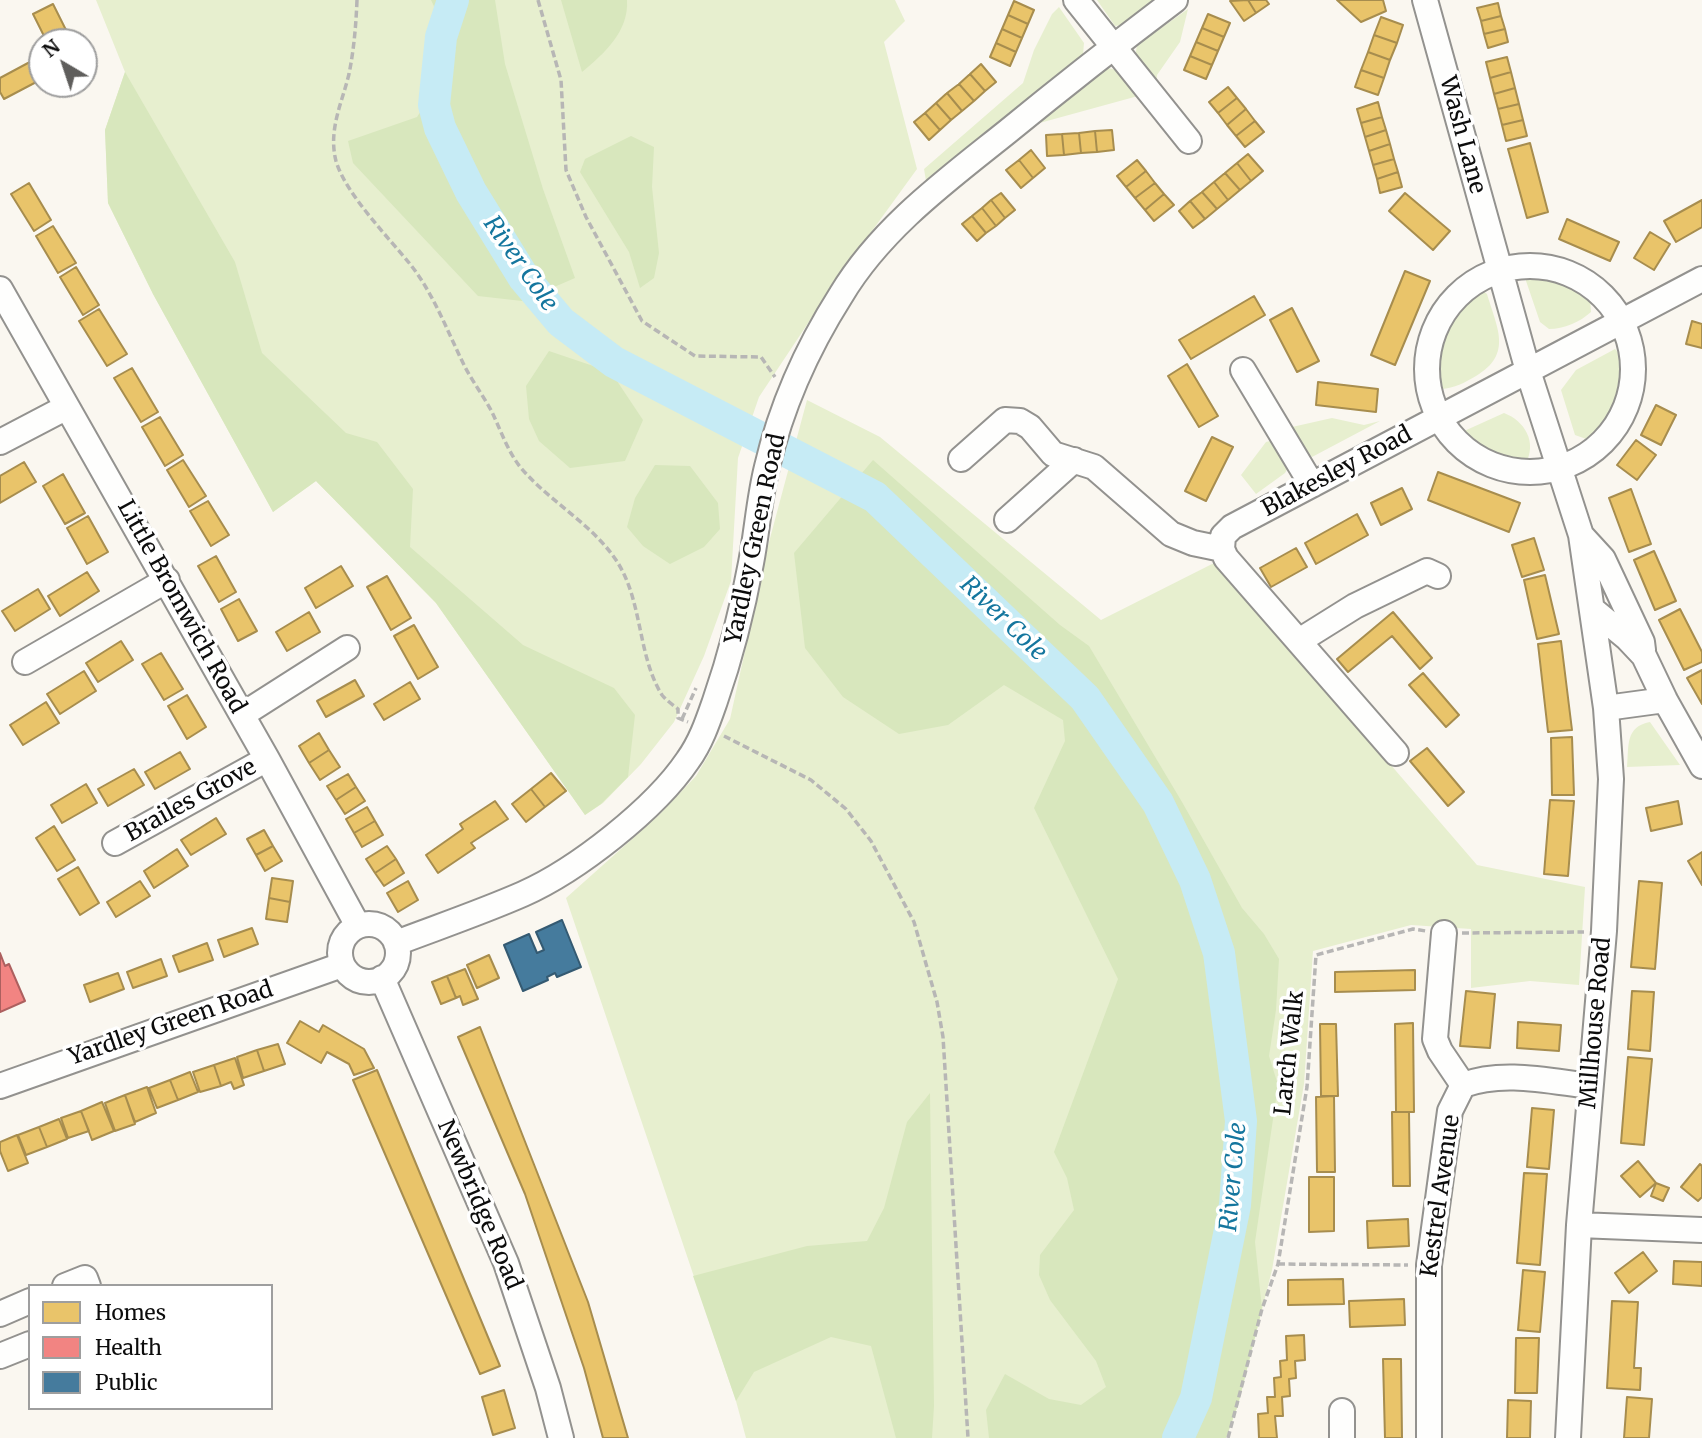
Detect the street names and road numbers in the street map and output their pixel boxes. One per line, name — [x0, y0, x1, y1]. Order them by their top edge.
street label: Wash Lane — [1433, 73, 1491, 197]
street label: Blakesley Road — [1257, 421, 1417, 523]
street label: Yardley Green Road — [720, 431, 792, 647]
street label: Little Bromwich Road — [111, 496, 251, 718]
street label: Brailes Grove — [121, 754, 261, 848]
street label: Millhouse Road — [1575, 936, 1617, 1110]
street label: Yardley Green Road — [65, 976, 277, 1072]
street label: Larch Walk — [1270, 989, 1310, 1117]
street label: Kestrel Avenue — [1416, 1113, 1466, 1279]
street label: Newbridge Road — [431, 1116, 527, 1294]

